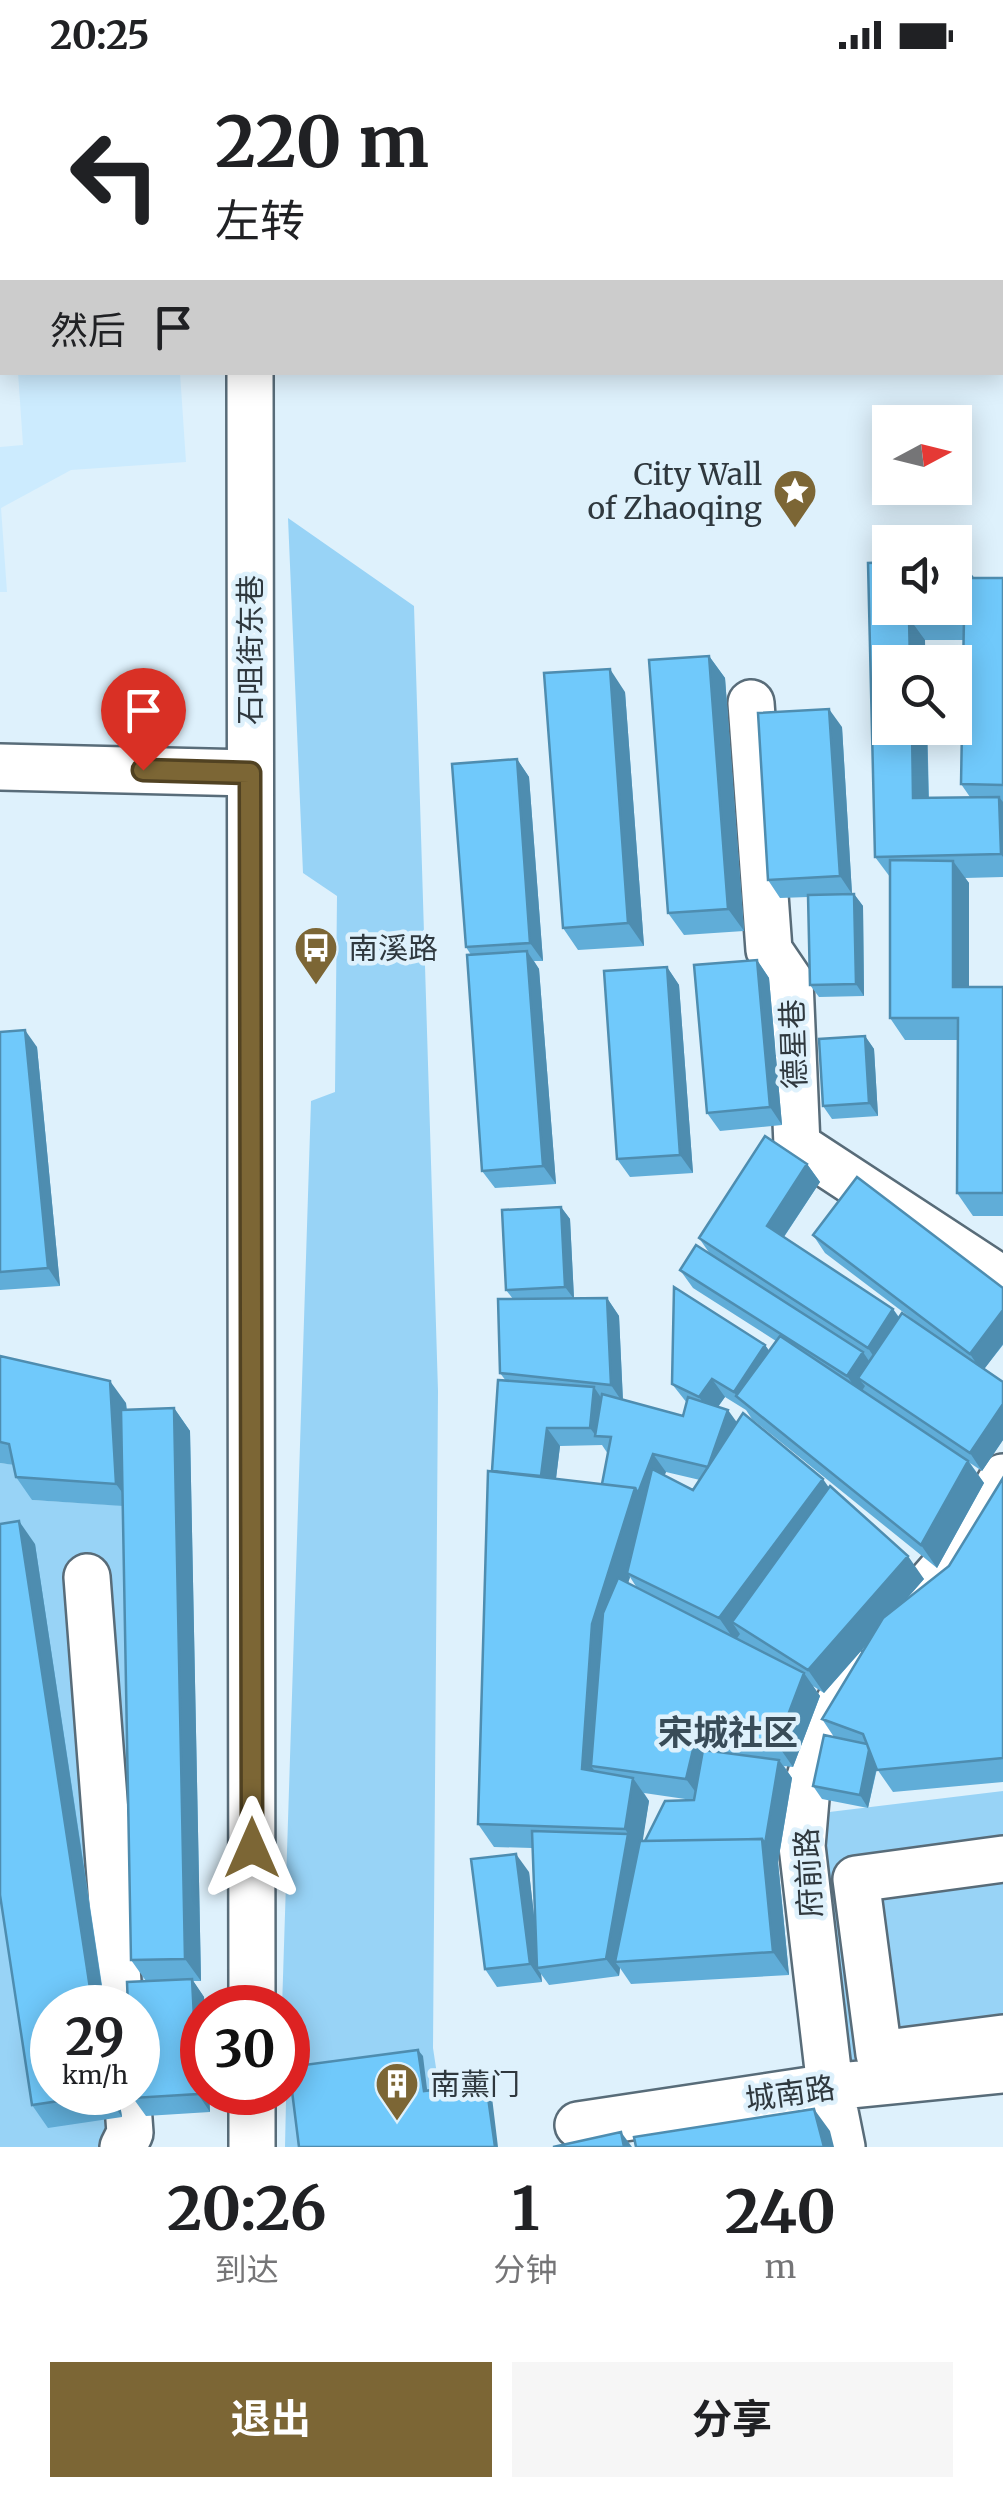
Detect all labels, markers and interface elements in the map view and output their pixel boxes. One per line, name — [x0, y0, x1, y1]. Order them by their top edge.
text: 20:25 — [50, 12, 150, 59]
text: 220 m — [215, 98, 429, 186]
icon: left — [50, 110, 180, 240]
text: 左转 — [215, 193, 305, 249]
icon: arrive — [146, 300, 201, 355]
text: 然后 — [50, 307, 126, 354]
north arrow — [872, 405, 972, 505]
map controls — [872, 405, 972, 745]
place label: City Wall of Zhaoqing — [587, 455, 762, 527]
place icon: City Wall of Zhaoqing — [772, 468, 818, 529]
button: sound — [872, 525, 972, 625]
street label: 石咀街东巷 — [231, 575, 269, 725]
button: search — [872, 645, 972, 745]
pin — [101, 668, 186, 771]
icon: arrive — [116, 683, 171, 738]
bus stop icon: 南溪路 — [293, 925, 339, 986]
place label: 南溪路 — [348, 929, 438, 967]
street label: 德星巷 — [772, 998, 814, 1090]
district label: 宋城社区 — [658, 1711, 798, 1755]
position arrow — [200, 1796, 304, 1900]
street label: 府前路 — [787, 1827, 829, 1919]
speed limit sign: 30 — [180, 1985, 310, 2115]
text: 29 — [65, 2006, 125, 2069]
text: km/h — [62, 2059, 128, 2091]
building icon: 南薰门 — [374, 2061, 420, 2122]
place label: 南薰门 — [430, 2065, 520, 2103]
street label: 城南路 — [743, 2068, 837, 2118]
text: 20:26 — [167, 2171, 327, 2246]
text: 1 — [512, 2171, 540, 2246]
text: 240 — [725, 2174, 836, 2249]
text: m — [764, 2247, 796, 2287]
text: 到达 — [215, 2250, 279, 2290]
text: 分钟 — [494, 2250, 558, 2290]
button: 退出 — [50, 2362, 492, 2477]
button: 分享 — [512, 2362, 953, 2477]

